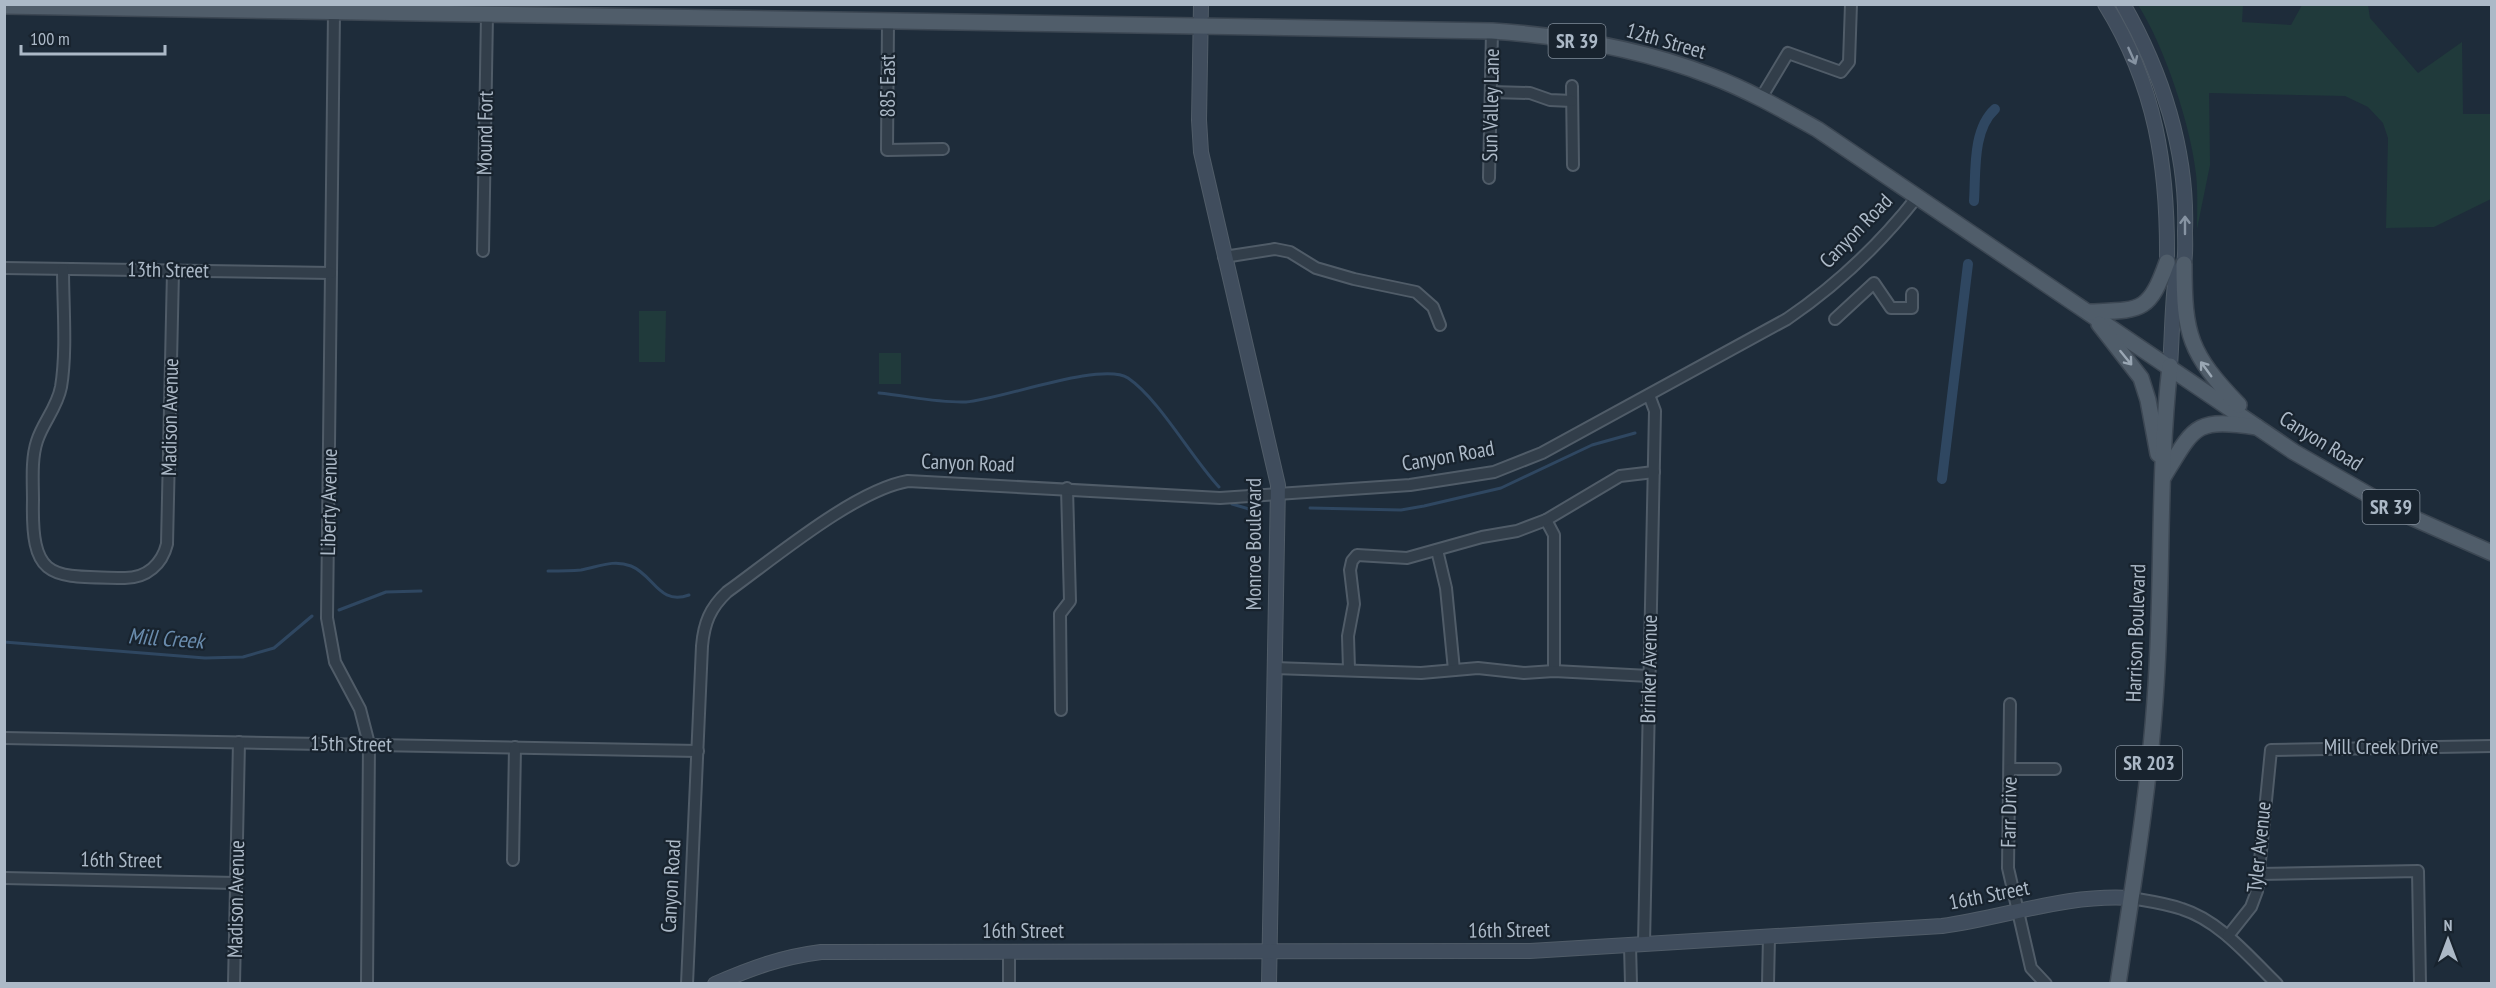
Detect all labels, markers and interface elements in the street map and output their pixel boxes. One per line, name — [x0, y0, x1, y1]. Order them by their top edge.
street label: 12th Street — [1623, 16, 1709, 65]
scale bar — [21, 18, 165, 56]
road number: SR 39 — [1548, 24, 1606, 58]
text: 100 m — [30, 27, 70, 50]
one-way arrow — [2128, 47, 2139, 65]
street label: Sun Valley Lane — [1476, 48, 1505, 162]
street label: 885 East — [874, 54, 901, 118]
street label: Mound Fort — [470, 90, 499, 175]
street label: Canyon Road — [1813, 188, 1898, 274]
one-way arrow — [2179, 216, 2191, 236]
street label: 13th Street — [127, 255, 209, 284]
one-way arrow — [2119, 350, 2132, 366]
street label: Madison Avenue — [155, 358, 184, 476]
one-way arrow — [2200, 361, 2212, 377]
street label: Canyon Road — [2274, 404, 2368, 477]
street label: Canyon Road — [1400, 434, 1496, 477]
street label: Canyon Road — [921, 447, 1015, 478]
street label: Liberty Avenue — [314, 448, 343, 556]
street label: Monroe Boulevard — [1240, 478, 1267, 610]
road number: SR 39 — [2362, 490, 2420, 524]
street label: Harrison Boulevard — [2120, 563, 2151, 703]
street label: Brinker Avenue — [1634, 614, 1663, 724]
water label: Mill Creek — [127, 621, 207, 655]
street label: 15th Street — [310, 729, 392, 758]
street label: Mill Creek Drive — [2324, 733, 2438, 760]
road number: SR 203 — [2116, 746, 2182, 780]
street label: Farr Drive — [1994, 776, 2023, 848]
street label: Tyler Avenue — [2240, 800, 2277, 894]
street label: Canyon Road — [655, 839, 686, 933]
street label: Madison Avenue — [221, 840, 250, 958]
street label: 16th Street — [80, 845, 162, 874]
street label: 16th Street — [1946, 873, 2032, 916]
north arrow — [2418, 910, 2478, 970]
street label: 16th Street — [1468, 915, 1550, 944]
text: N — [2444, 915, 2452, 935]
street label: 16th Street — [982, 917, 1064, 944]

